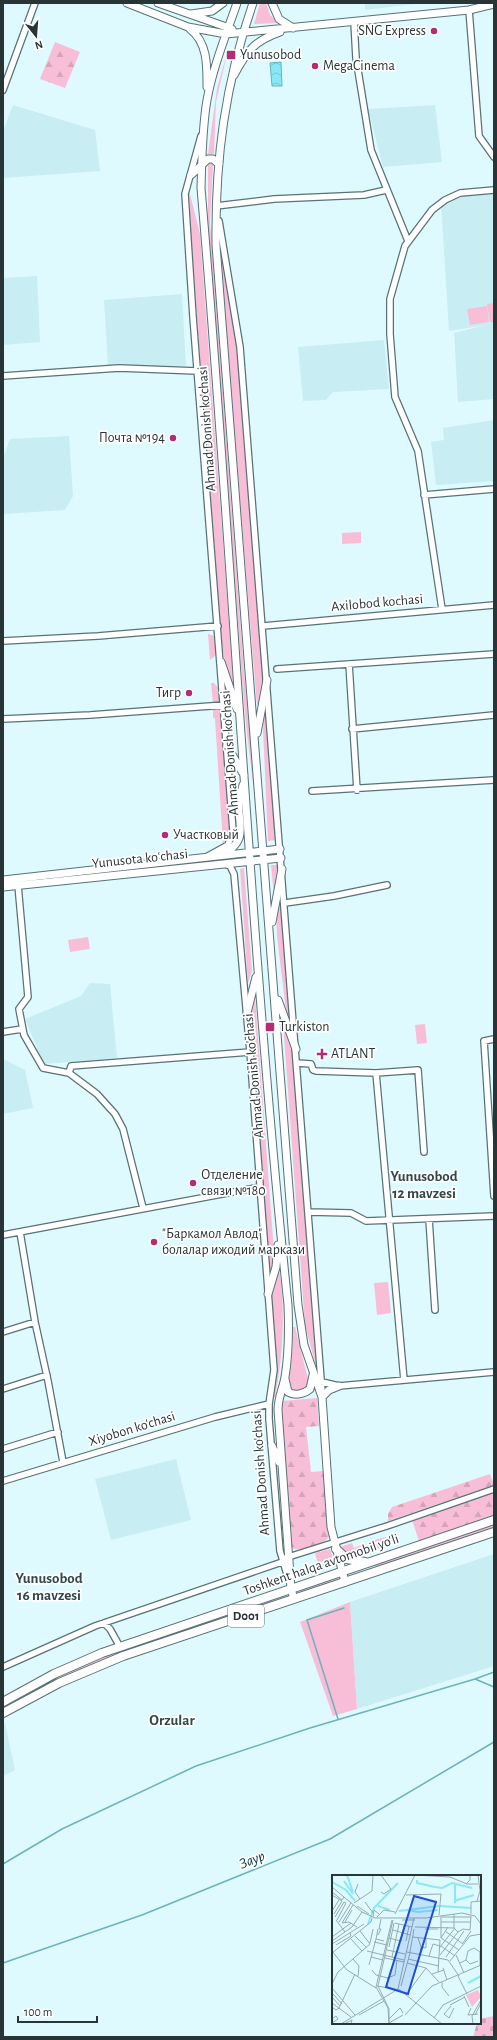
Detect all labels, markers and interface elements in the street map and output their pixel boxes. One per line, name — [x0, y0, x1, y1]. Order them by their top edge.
north arrow — [16, 16, 56, 56]
place label: SNG Express — [358, 24, 426, 38]
marker: SNG Express — [429, 26, 439, 36]
text: N — [34, 39, 44, 51]
place label: Yunusobod — [240, 48, 301, 62]
marker: Yunusobod — [225, 49, 237, 61]
place label: MegaCinema — [323, 59, 396, 73]
marker: MegaCinema — [310, 61, 320, 71]
street label: Ahmad Donish ko'chasi — [196, 366, 218, 492]
place label: Почта №194 — [99, 431, 165, 445]
marker: Почта №194 — [168, 433, 178, 443]
street label: Axilobod kochasi — [330, 592, 424, 614]
place label: Тигр — [156, 686, 181, 700]
marker: Тигр — [184, 688, 194, 698]
street label: Ahmad Donish ko'chasi — [219, 690, 241, 816]
place label: Участковый — [173, 828, 239, 842]
marker: Участковый — [160, 830, 170, 840]
street label: Yunusota koʻchasi — [91, 847, 189, 871]
street label: Ahmad Donish ko'chasi — [242, 1013, 266, 1139]
place label: Turkiston — [279, 1020, 330, 1034]
marker: Turkiston — [264, 1021, 276, 1033]
place label: ATLANT — [331, 1047, 375, 1061]
marker: ATLANT — [316, 1048, 328, 1060]
place label: Отделение связи №180 — [201, 1168, 266, 1198]
district label: Yunusobod 12 mavzesi — [390, 1169, 458, 1201]
marker: Отделение связи №180 — [188, 1178, 198, 1188]
place label: "Баркамол Авлод" болалар ижодий маркази — [162, 1227, 305, 1257]
marker: "Баркамол Авлод" болалар ижодий маркази — [149, 1237, 159, 1247]
street label: Xiyobon ko'chasi — [87, 1409, 177, 1449]
street label: Ahmad Donish ko'chasi — [250, 1410, 272, 1536]
street label: Toshkent halqa avtomobil yo'li — [241, 1532, 401, 1598]
district label: Yunusobod 16 mavzesi — [15, 1571, 83, 1603]
road number: D001 — [228, 1605, 264, 1627]
district label: Orzular — [149, 1713, 195, 1728]
water label: Заур — [237, 1848, 267, 1872]
inset map — [332, 1875, 481, 2024]
scale bar — [18, 1998, 97, 2024]
text: 100 m — [24, 2006, 52, 2018]

